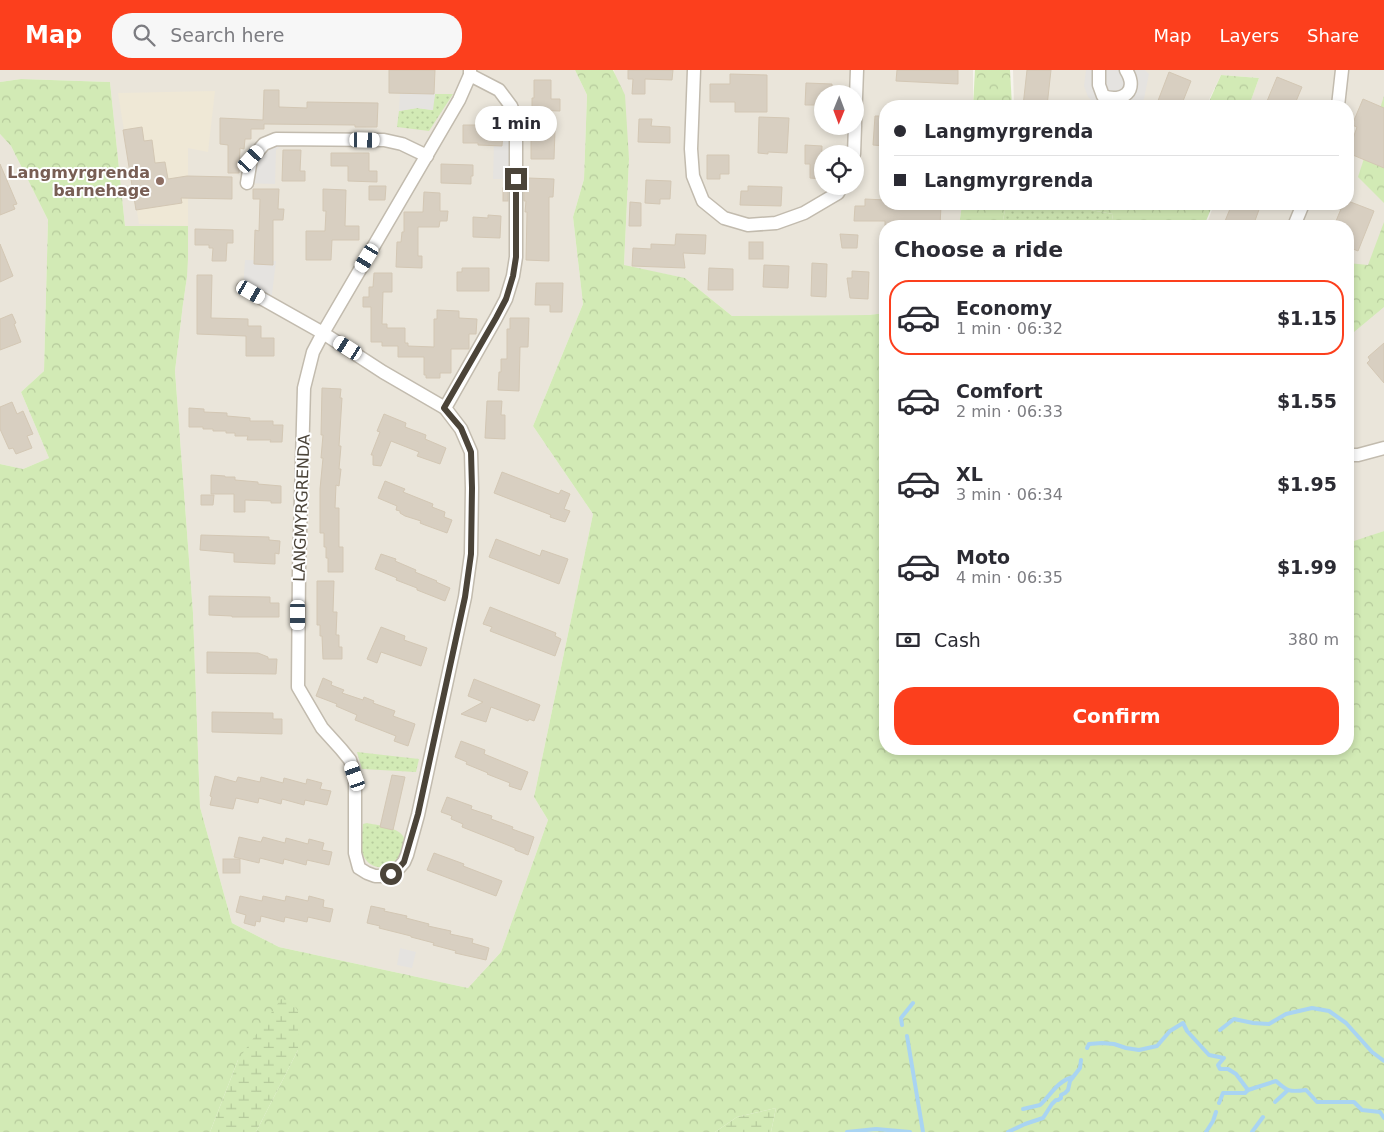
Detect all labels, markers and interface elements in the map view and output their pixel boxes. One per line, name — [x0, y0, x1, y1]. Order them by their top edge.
search box — [112, 13, 462, 58]
text: Map — [25, 21, 82, 49]
icon: search — [130, 21, 158, 49]
text: Search here — [170, 24, 284, 46]
text: Map — [1153, 25, 1191, 46]
text: Layers — [1219, 25, 1279, 46]
text: Share — [1307, 25, 1359, 46]
north arrow — [814, 85, 864, 135]
map controls — [814, 85, 864, 195]
callout: 1 min — [475, 106, 557, 142]
text: 1 min — [491, 114, 541, 133]
text: Langmyrgrenda — [924, 120, 1093, 142]
car — [349, 132, 380, 148]
car — [235, 143, 266, 175]
button: locate — [814, 145, 864, 195]
place label: Langmyrgrenda barnehage — [7, 163, 150, 200]
route end — [505, 168, 527, 190]
text: Langmyrgrenda — [924, 169, 1093, 191]
marker: Langmyrgrenda barnehage — [154, 175, 166, 187]
text: Choose a ride — [894, 237, 1063, 262]
car — [352, 241, 381, 275]
car — [234, 278, 267, 306]
icon: car — [896, 295, 941, 340]
text: Economy — [956, 297, 1052, 319]
text: $1.15 — [1277, 307, 1337, 329]
text: 1 min · 06:32 — [956, 319, 1063, 338]
car — [331, 334, 364, 362]
icon: car — [896, 378, 941, 423]
text: Comfort — [956, 380, 1043, 402]
text: $1.55 — [1277, 390, 1337, 412]
text: 2 min · 06:33 — [956, 402, 1063, 421]
street label: LANGMYRGRENDA — [289, 434, 314, 582]
icon: car — [896, 461, 941, 506]
text: XL — [956, 463, 983, 485]
text: $1.95 — [1277, 473, 1337, 495]
text: 3 min · 06:34 — [956, 485, 1063, 504]
icon: car — [896, 544, 941, 589]
text: Moto — [956, 546, 1010, 568]
text: $1.99 — [1277, 556, 1337, 578]
text: 4 min · 06:35 — [956, 568, 1063, 587]
car — [290, 600, 305, 630]
icon: cash — [894, 626, 922, 654]
text: Cash — [934, 629, 981, 651]
text: 380 m — [1288, 630, 1339, 649]
button: Confirm — [894, 687, 1339, 745]
car — [343, 759, 366, 793]
route start — [380, 863, 402, 885]

